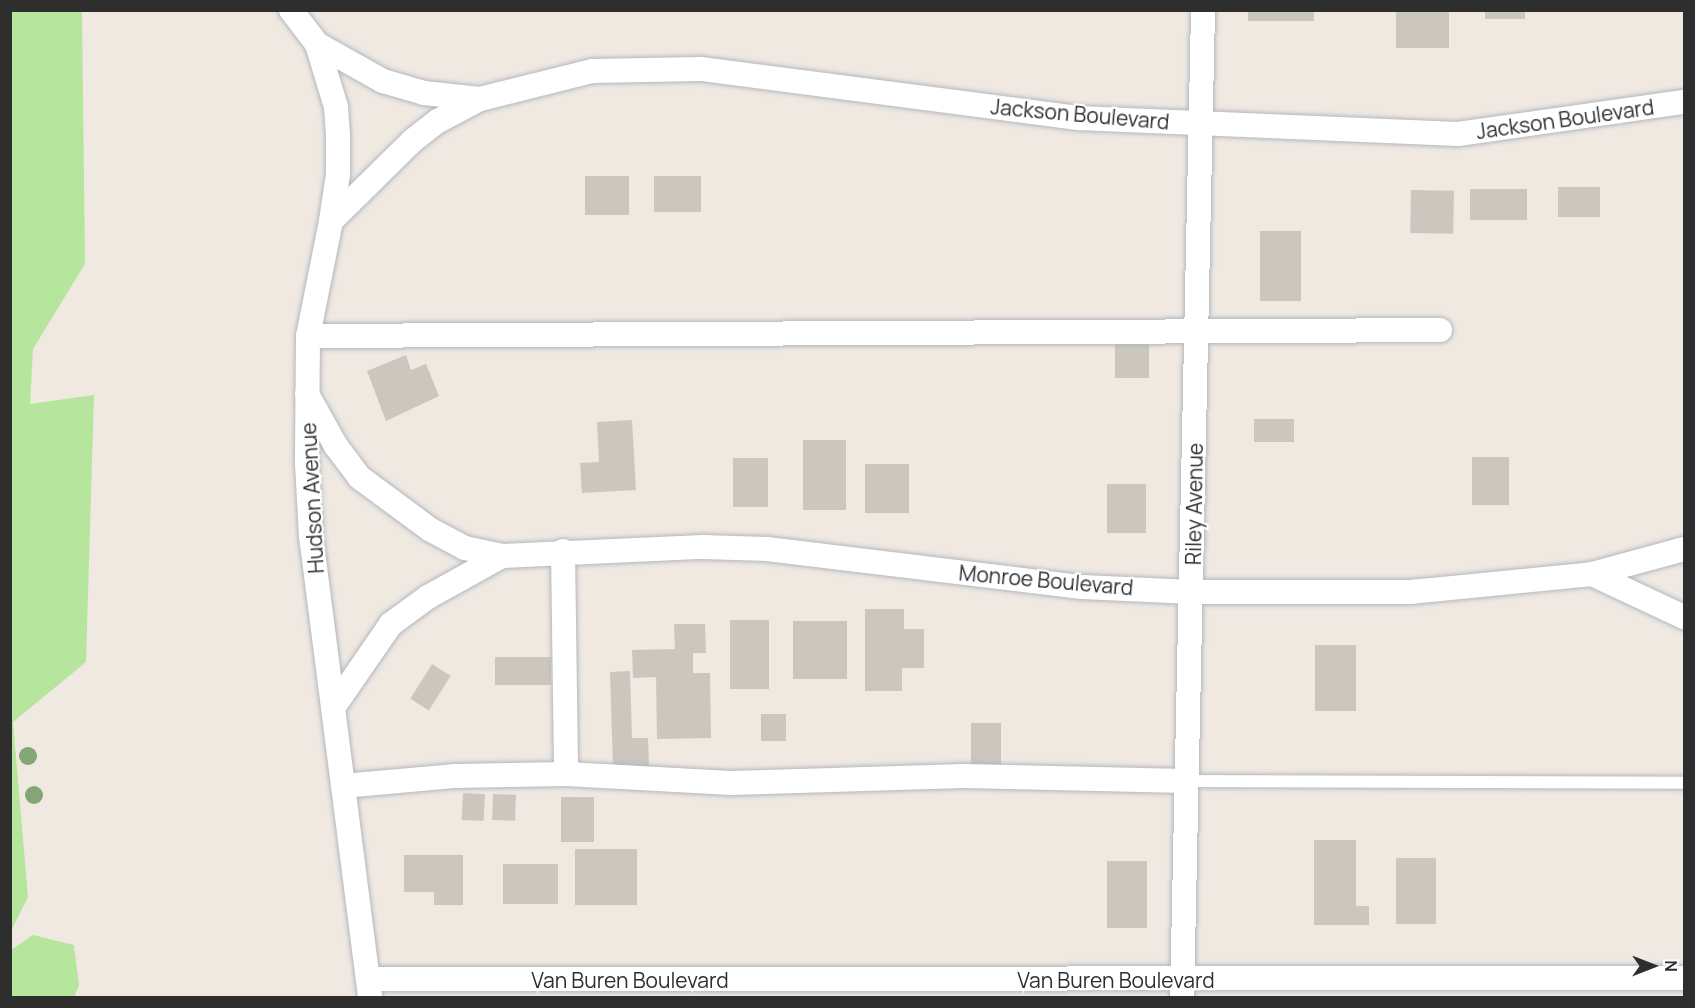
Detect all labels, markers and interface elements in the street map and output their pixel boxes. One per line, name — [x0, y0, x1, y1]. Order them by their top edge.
street label: Jackson Boulevard — [990, 94, 1170, 134]
street label: Jackson Boulevard — [1474, 94, 1656, 144]
street label: Hudson Avenue — [295, 422, 329, 574]
street label: Riley Avenue — [1180, 443, 1208, 565]
street label: Monroe Boulevard — [958, 560, 1134, 600]
north arrow — [1623, 936, 1683, 996]
text: N — [1660, 960, 1682, 972]
street label: Van Buren Boulevard — [531, 967, 729, 993]
street label: Van Buren Boulevard — [1017, 967, 1215, 993]

